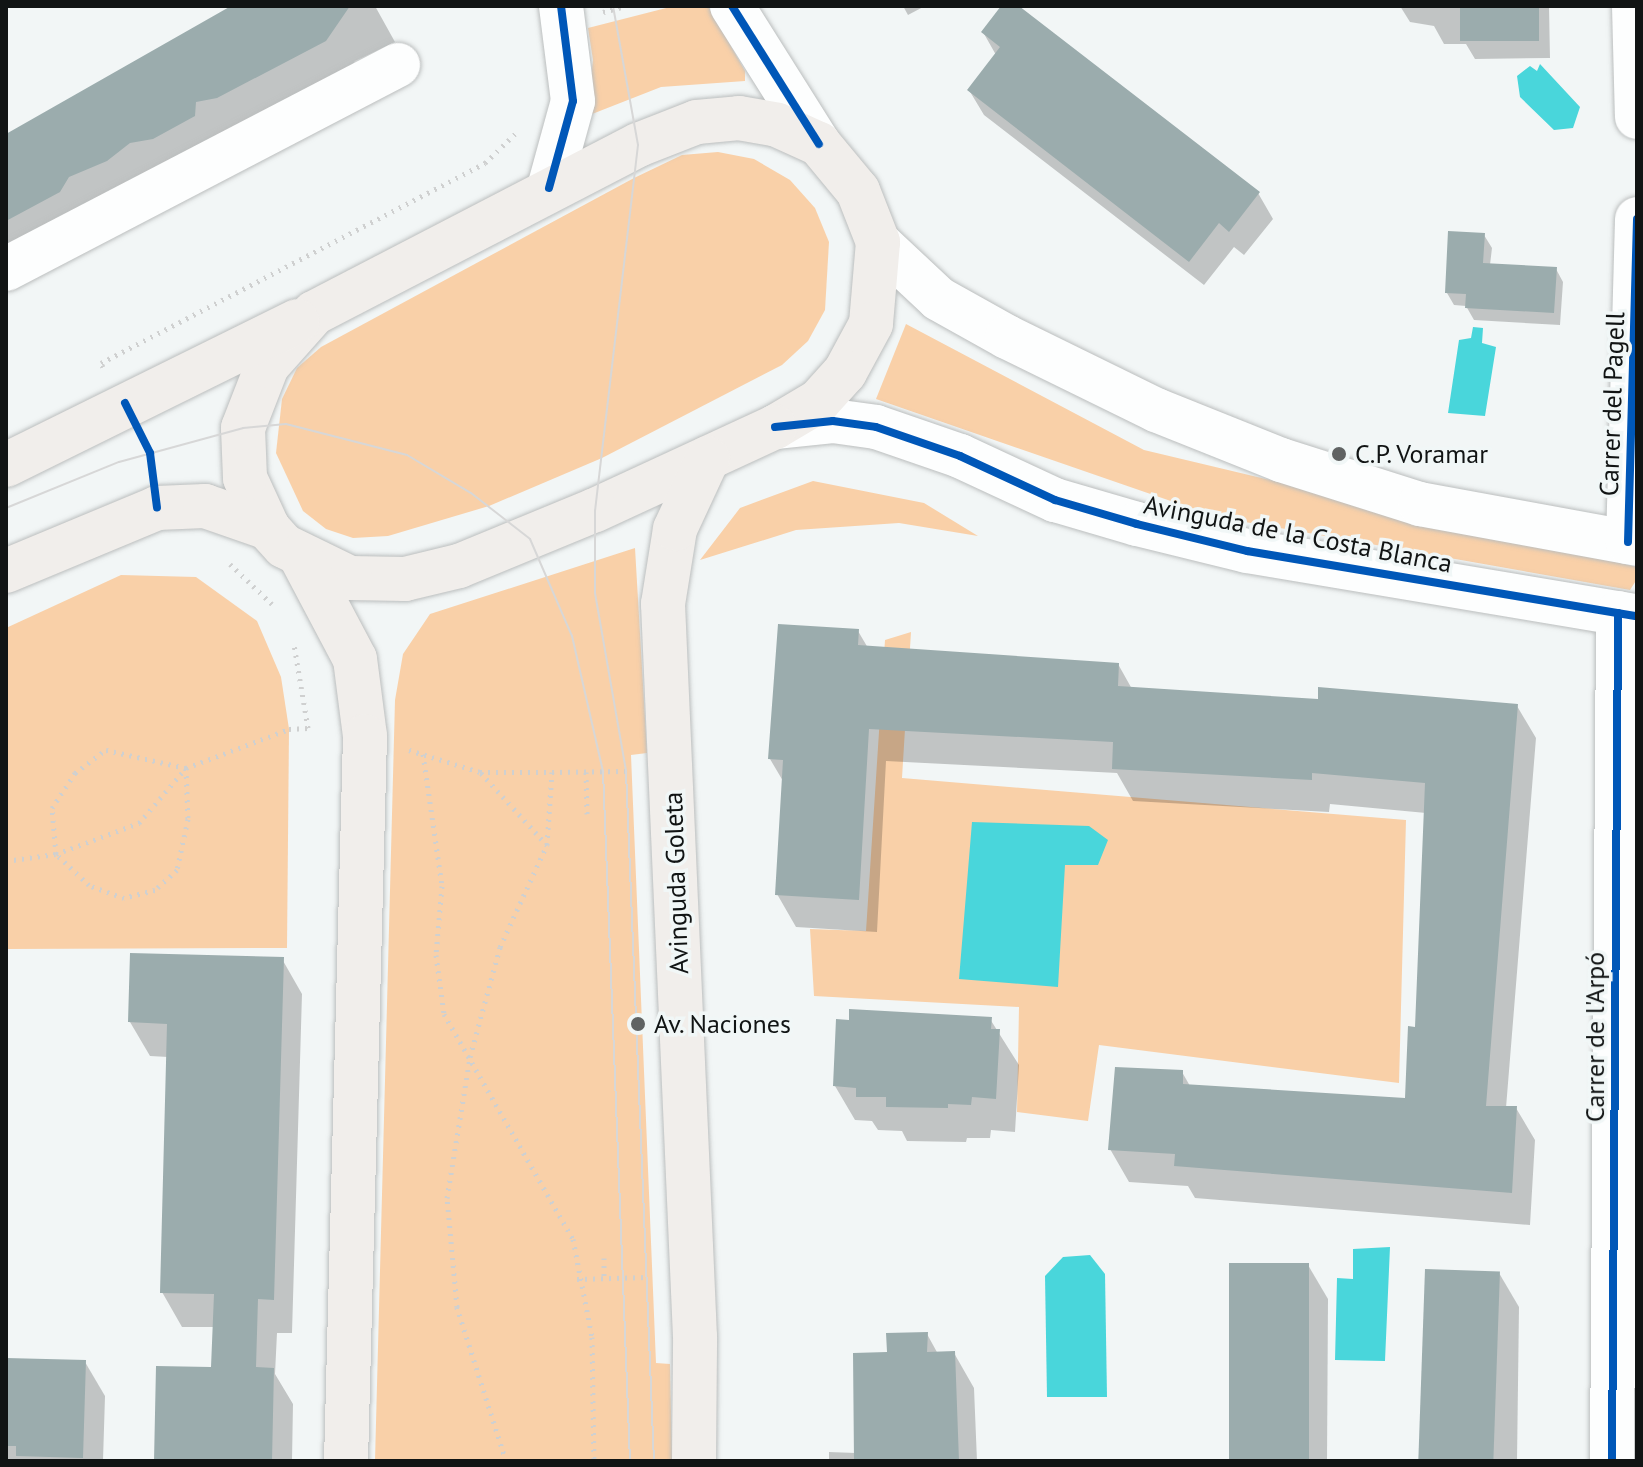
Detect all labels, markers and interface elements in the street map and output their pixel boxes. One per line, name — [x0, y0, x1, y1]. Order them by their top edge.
street label: Carrer del Pagell — [1593, 311, 1631, 497]
place label: C.P. Voramar — [1355, 438, 1491, 470]
marker: C.P. Voramar — [1330, 445, 1348, 463]
street label: Avinguda de la Costa Blanca — [1141, 489, 1455, 579]
street label: Avinguda Goleta — [657, 791, 695, 975]
street label: Carrer de l'Arpó — [1579, 952, 1611, 1122]
place label: Av. Naciones — [654, 1008, 793, 1040]
marker: Av. Naciones — [629, 1015, 647, 1033]

